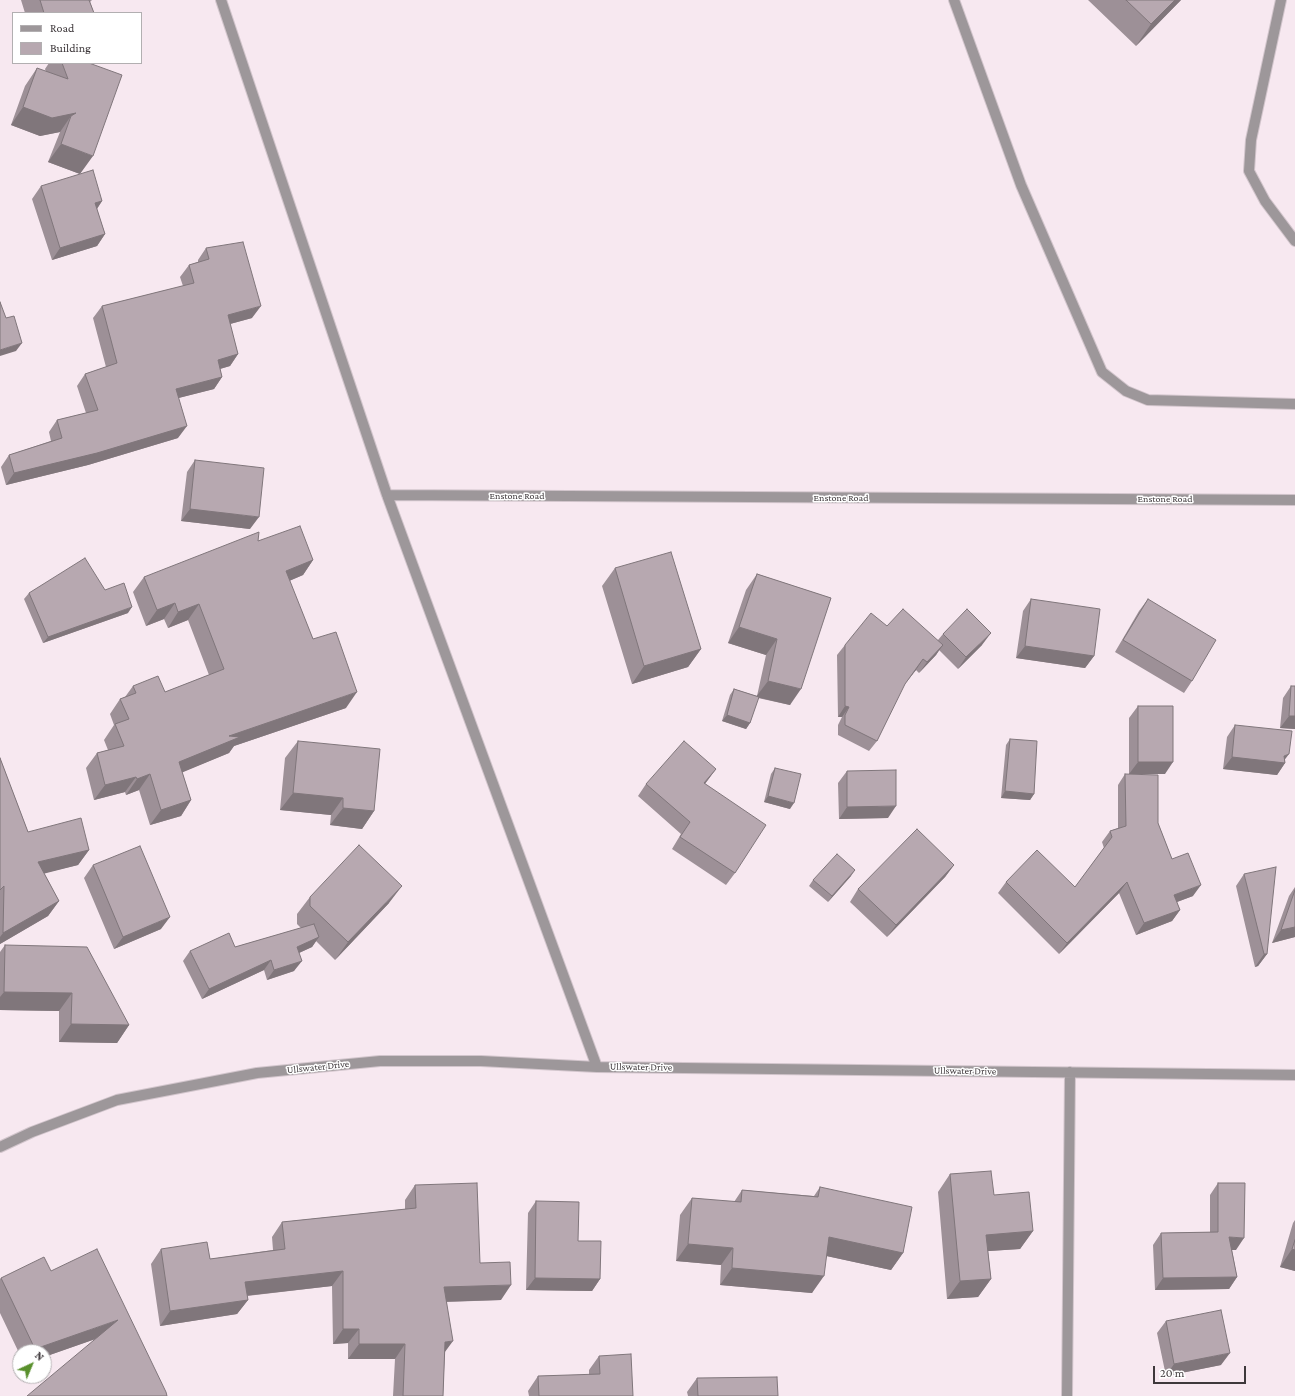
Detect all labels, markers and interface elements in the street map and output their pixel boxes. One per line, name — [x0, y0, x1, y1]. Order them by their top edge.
legend — [12, 12, 142, 64]
text: Road — [50, 21, 74, 35]
text: Building — [50, 41, 91, 55]
street label: Enstone Road — [490, 490, 544, 502]
street label: Enstone Road — [814, 492, 868, 504]
street label: Enstone Road — [1138, 493, 1192, 505]
street label: Ullswater Drive — [286, 1058, 350, 1076]
street label: Ullswater Drive — [610, 1060, 672, 1074]
street label: Ullswater Drive — [934, 1064, 996, 1078]
north arrow — [12, 1344, 52, 1384]
text: N — [33, 1349, 47, 1363]
scale bar — [1155, 1358, 1248, 1384]
text: 20 m — [1160, 1366, 1184, 1380]

